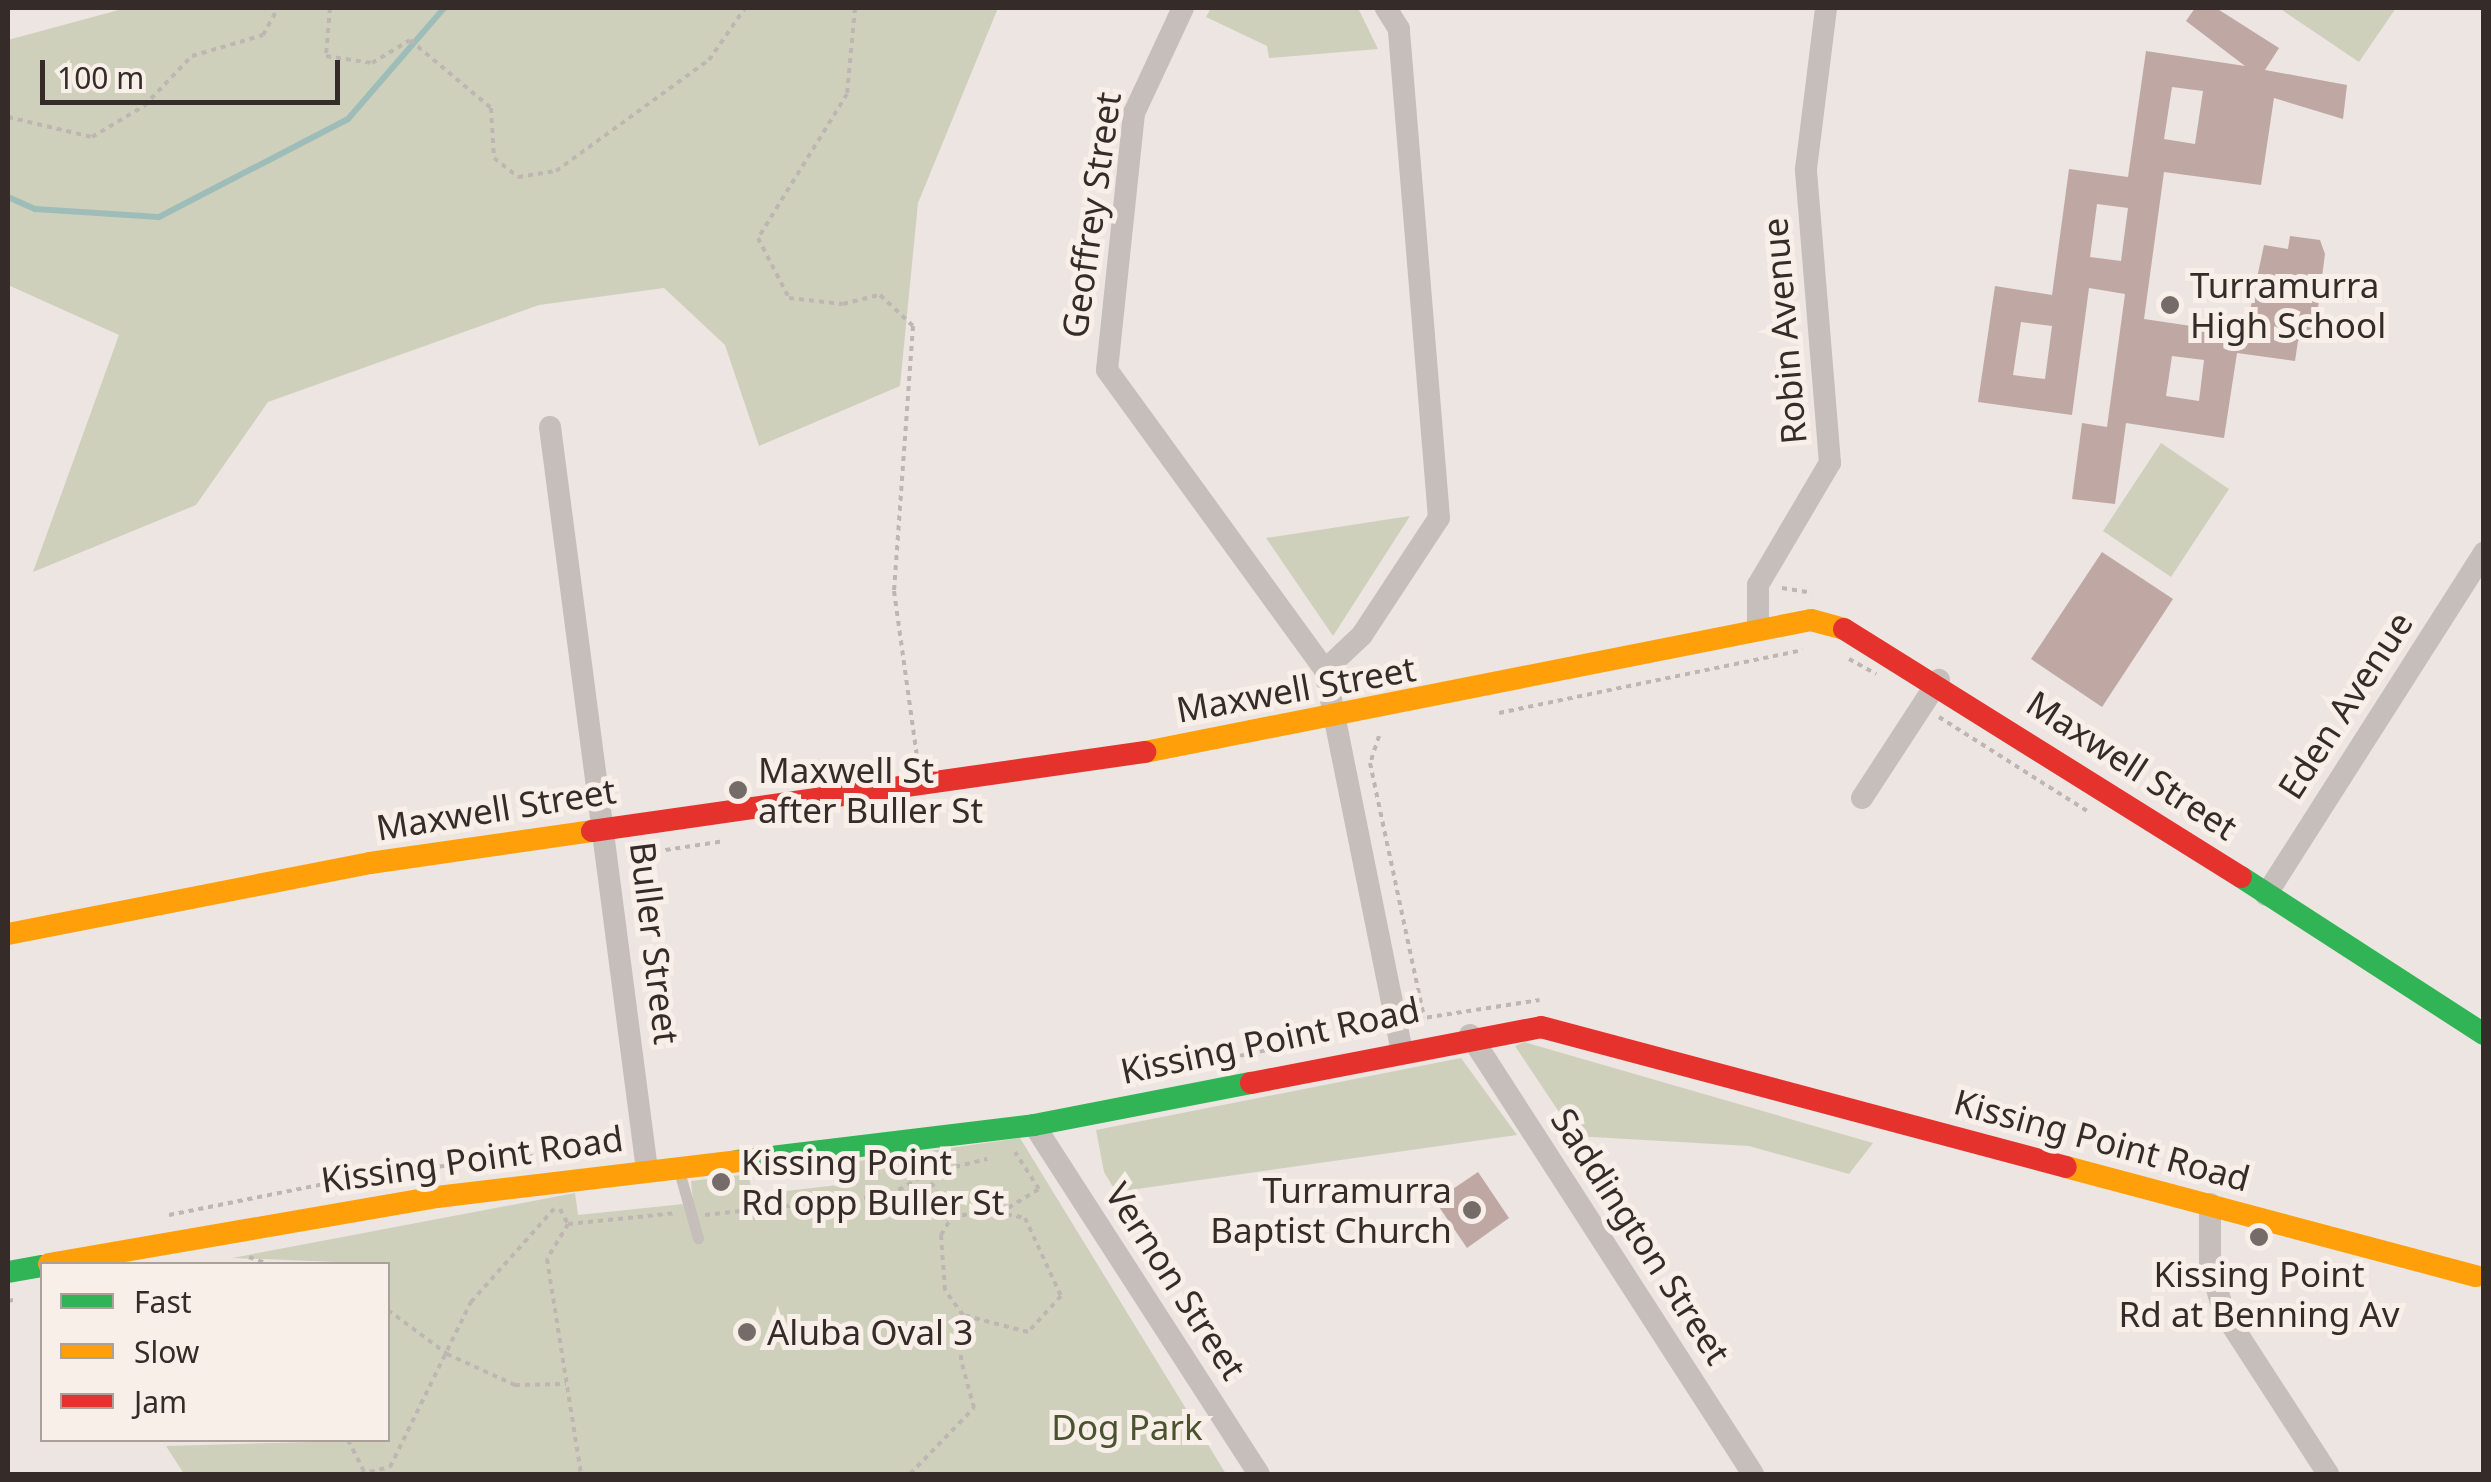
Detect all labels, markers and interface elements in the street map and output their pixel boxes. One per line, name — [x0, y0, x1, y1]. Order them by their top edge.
scale bar — [45, 40, 345, 102]
text: 100 m — [57, 57, 144, 98]
street label: Geoffrey Street — [1053, 89, 1129, 341]
street label: Robin Avenue — [1753, 216, 1815, 446]
place label: Turramurra High School — [2190, 264, 2386, 346]
marker: Turramurra High School — [2159, 294, 2181, 316]
street label: Eden Avenue — [2269, 604, 2421, 806]
street label: Maxwell Street — [1173, 647, 1419, 731]
street label: Maxwell Street — [2019, 681, 2245, 849]
place label: Maxwell St after Buller St — [758, 749, 983, 831]
street label: Maxwell Street — [373, 769, 619, 849]
marker: Maxwell St after Buller St — [727, 779, 749, 801]
street label: Buller Street — [622, 839, 688, 1047]
street label: Kissing Point Road — [1117, 988, 1423, 1092]
street label: Kissing Point Road — [1950, 1080, 2254, 1200]
street label: Saddington Street — [1543, 1100, 1739, 1372]
street label: Kissing Point Road — [318, 1117, 626, 1201]
place label: Kissing Point Rd opp Buller St — [741, 1141, 1004, 1223]
place label: Turramurra Baptist Church — [1210, 1169, 1452, 1251]
marker: Kissing Point Rd opp Buller St — [710, 1171, 732, 1193]
street label: Vernon Street — [1097, 1175, 1255, 1387]
marker: Turramurra Baptist Church — [1461, 1199, 1483, 1221]
marker: Kissing Point Rd at Benning Av — [2248, 1226, 2270, 1248]
place label: Kissing Point Rd at Benning Av — [2119, 1253, 2399, 1335]
legend — [40, 1262, 390, 1442]
text: Fast — [134, 1281, 192, 1322]
place label: Aluba Oval 3 — [767, 1311, 973, 1353]
marker: Aluba Oval 3 — [736, 1321, 758, 1343]
text: Slow — [134, 1331, 199, 1372]
text: Jam — [134, 1381, 187, 1422]
park label: Dog Park — [1051, 1406, 1203, 1448]

